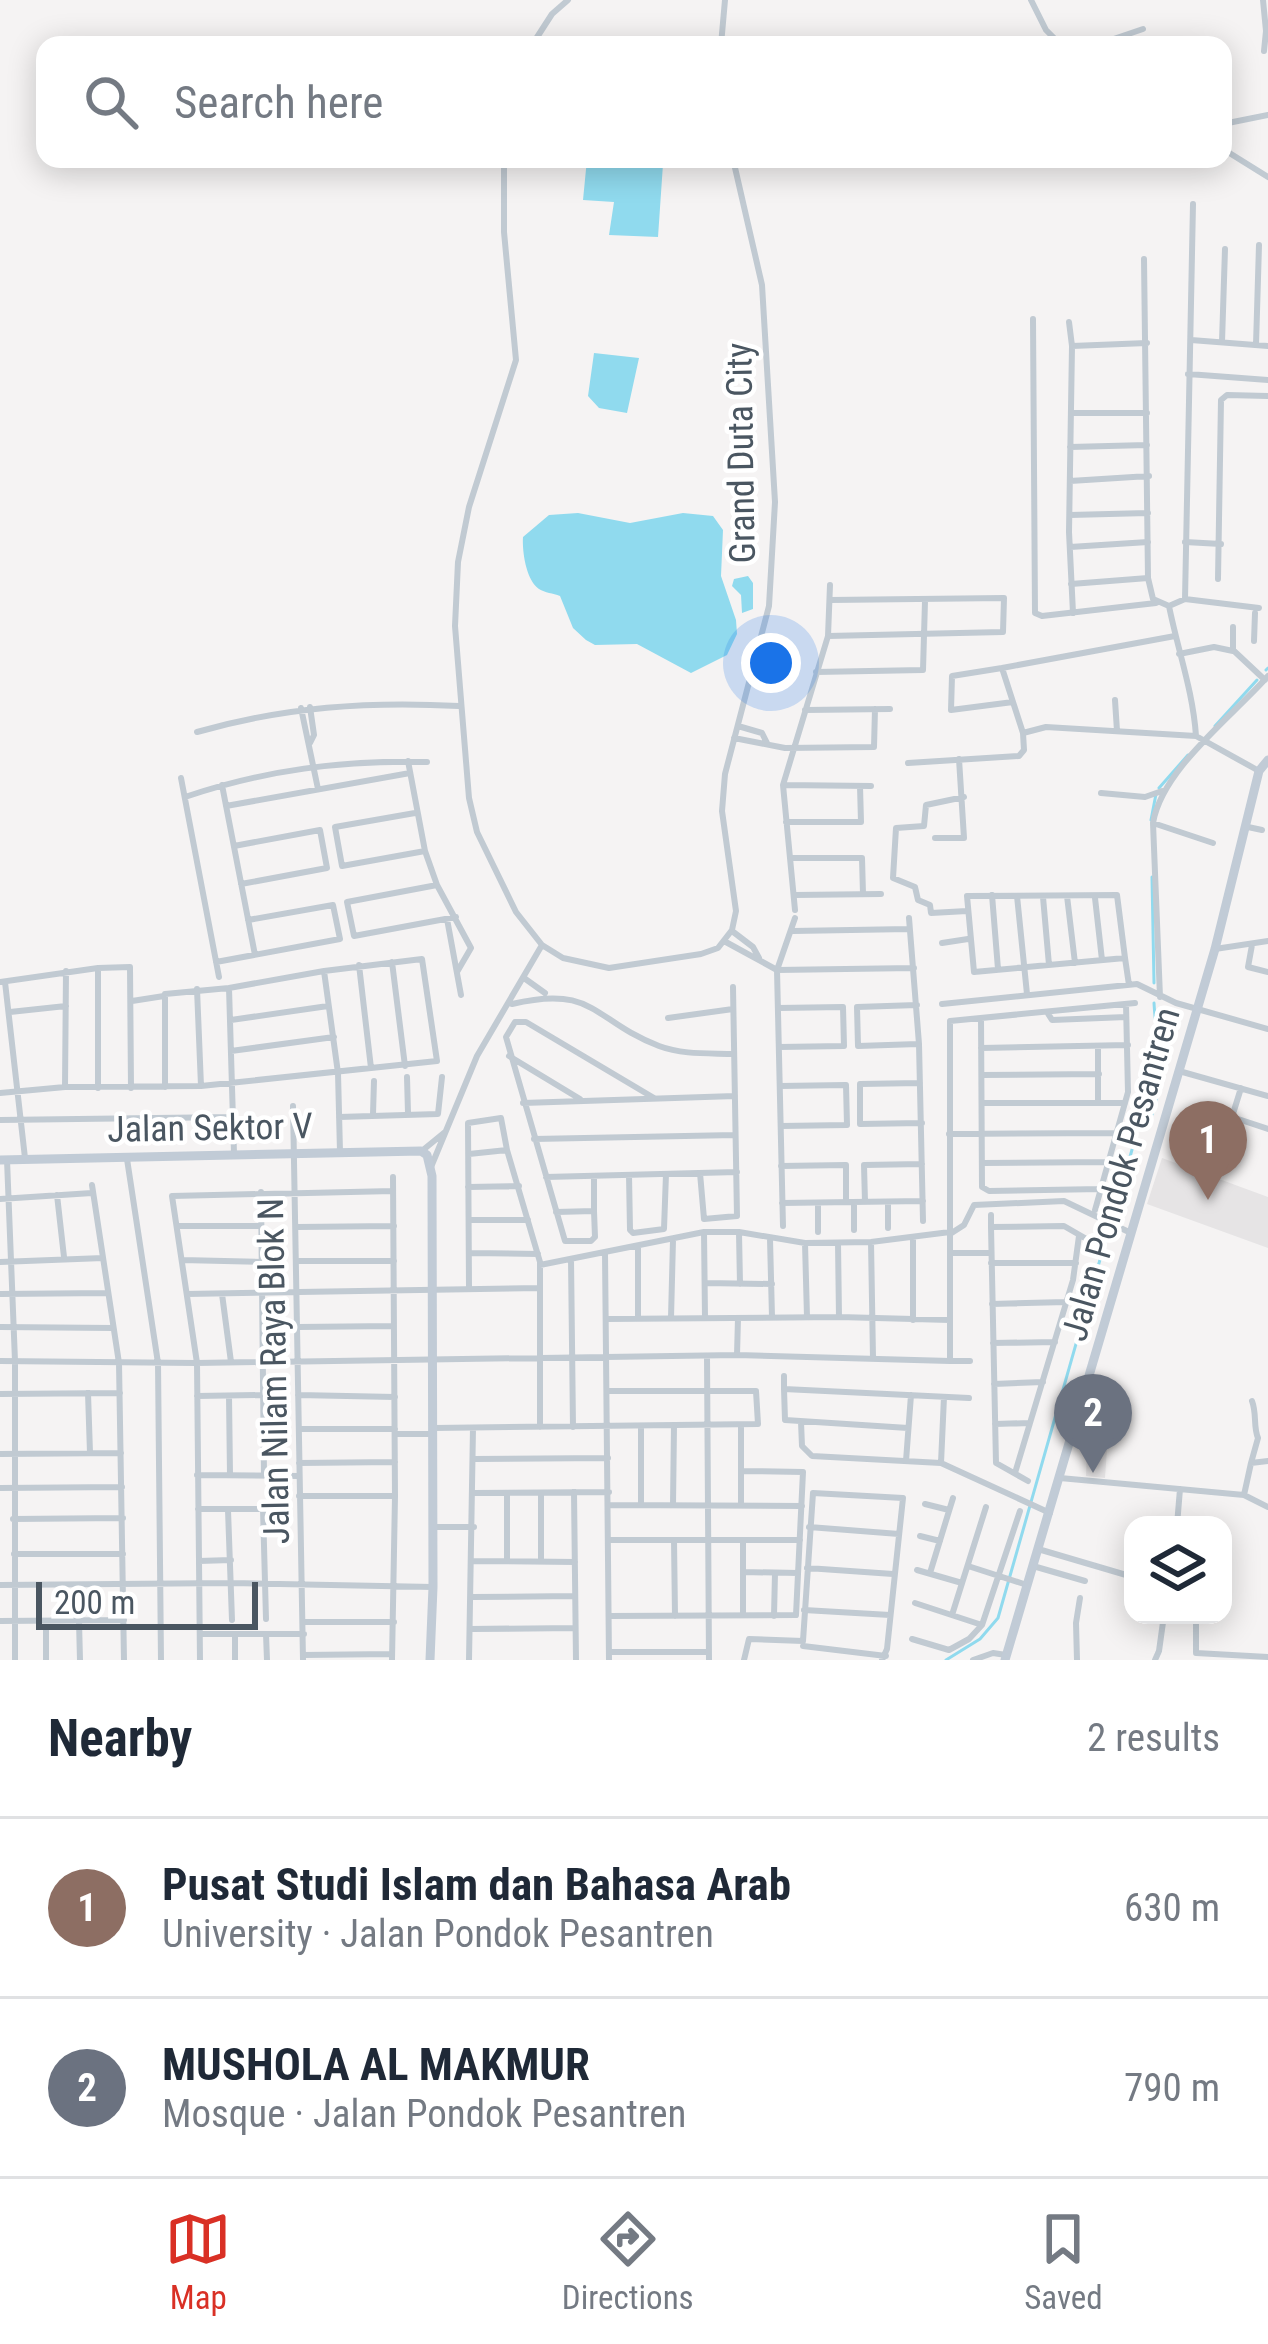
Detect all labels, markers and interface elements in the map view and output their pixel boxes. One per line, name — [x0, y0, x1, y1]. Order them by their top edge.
search box — [36, 36, 1232, 168]
icon: search — [78, 69, 144, 135]
text: Search here — [174, 76, 383, 129]
street label: Grand Duta City — [718, 342, 764, 564]
your location — [741, 633, 801, 693]
street label: Jalan Pondok Pesantren — [1053, 1003, 1189, 1346]
pin: 1 — [1169, 1101, 1247, 1200]
street label: Jalan Sektor V — [107, 1105, 313, 1151]
street label: Jalan Nilam Raya Blok N — [250, 1197, 298, 1545]
pin: 2 — [1054, 1374, 1132, 1473]
map controls — [1124, 1516, 1232, 1624]
button: layers — [1124, 1516, 1232, 1624]
scale bar — [36, 1576, 258, 1629]
text: 200 m — [54, 1583, 135, 1622]
text: Nearby — [48, 1709, 192, 1768]
text: 2 results — [1087, 1715, 1220, 1761]
text: Pusat Studi Islam dan Bahasa Arab — [162, 1858, 791, 1911]
text: 1 — [77, 1885, 97, 1931]
text: 630 m — [1124, 1885, 1220, 1931]
text: University · Jalan Pondok Pesantren — [162, 1911, 714, 1957]
text: MUSHOLA AL MAKMUR — [162, 2038, 590, 2091]
text: 2 — [77, 2065, 97, 2111]
text: 790 m — [1124, 2065, 1220, 2111]
text: Mosque · Jalan Pondok Pesantren — [162, 2091, 686, 2137]
tab: Map — [165, 2206, 231, 2317]
tab: Directions — [562, 2206, 694, 2317]
tab: Saved — [1024, 2206, 1103, 2317]

